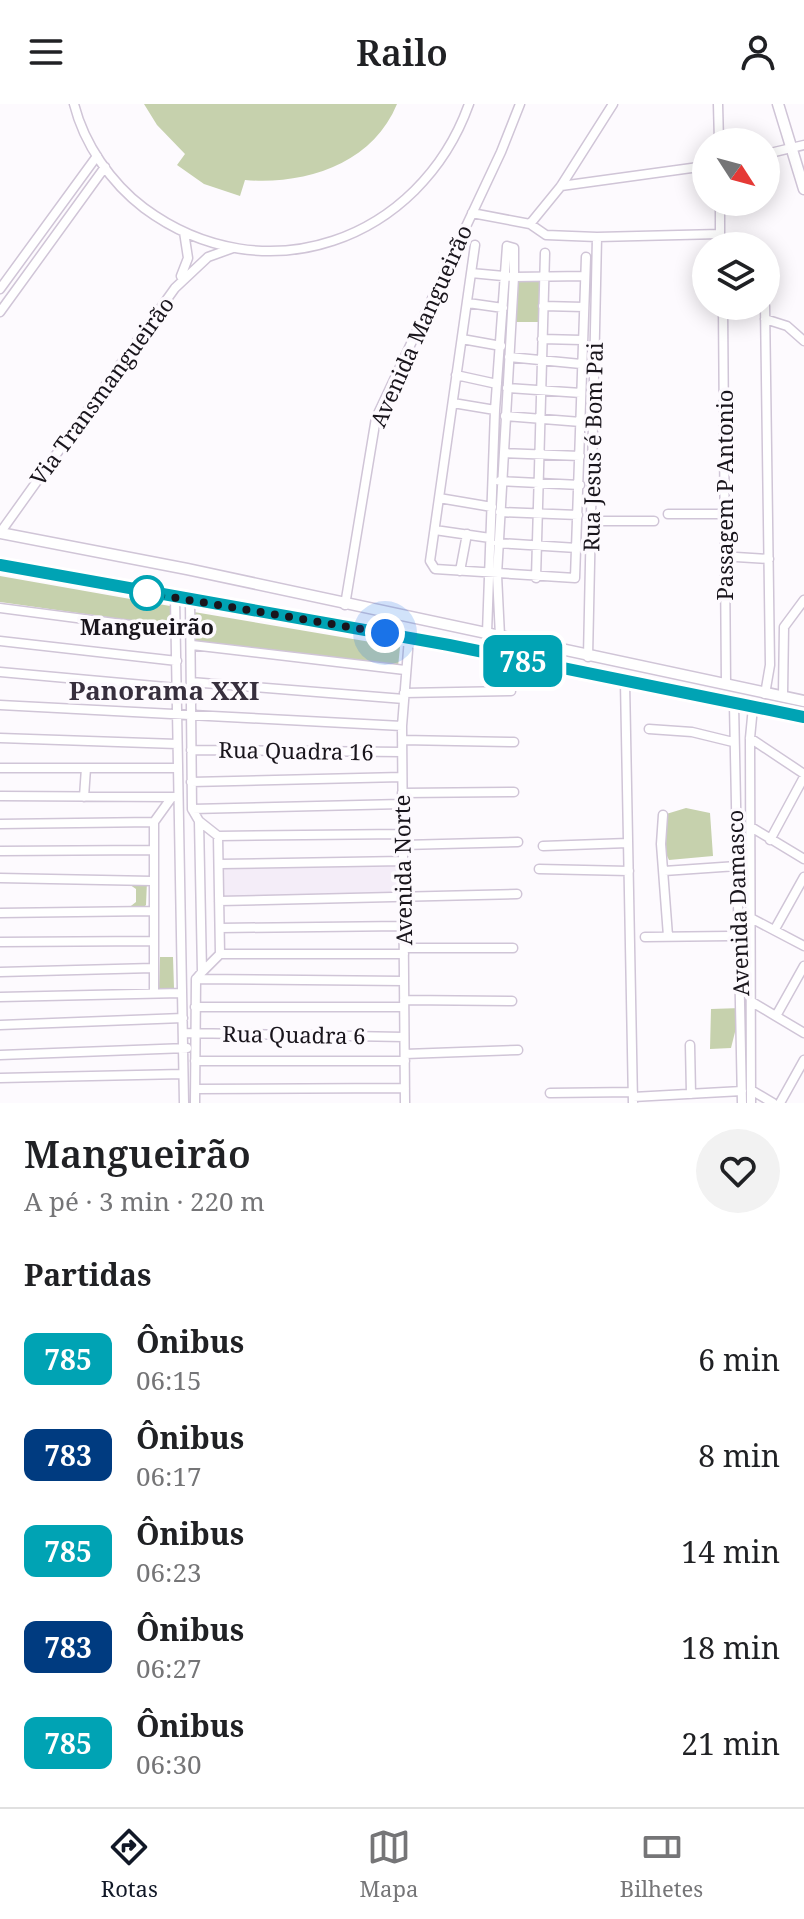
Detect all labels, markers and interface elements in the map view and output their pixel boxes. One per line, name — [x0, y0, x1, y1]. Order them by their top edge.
text: Railo — [356, 28, 448, 77]
icon: menu — [24, 30, 68, 74]
icon: person — [736, 30, 780, 74]
north arrow — [692, 128, 780, 216]
map controls — [692, 128, 780, 320]
street label: Avenida Mangueirão — [362, 220, 478, 431]
button: layers — [692, 232, 780, 320]
street label: Via Transmangueirão — [22, 290, 180, 491]
street label: Rua Jesus é Bom Pai — [575, 342, 609, 552]
street label: Passagem P Antonio — [709, 389, 739, 601]
marker: Mangueirão — [130, 576, 164, 610]
place label: Mangueirão — [80, 611, 214, 641]
your location — [365, 613, 405, 653]
line badge: 785 — [477, 635, 569, 687]
text: 785 — [499, 642, 547, 680]
district label: Panorama XXI — [69, 672, 259, 708]
street label: Rua Quadra 16 — [218, 734, 374, 766]
street label: Avenida Norte — [386, 794, 418, 946]
street label: Avenida Damasco — [719, 809, 755, 997]
street label: Rua Quadra 6 — [222, 1018, 366, 1050]
text: Mangueirão — [24, 1127, 251, 1179]
button: heart — [696, 1129, 780, 1213]
text: A pé · 3 min · 220 m — [24, 1183, 265, 1219]
text: Partidas — [24, 1254, 151, 1295]
text: Ônibus — [136, 1321, 244, 1362]
text: 6 min — [698, 1339, 780, 1380]
text: 785 — [44, 1340, 92, 1378]
text: 06:15 — [136, 1362, 202, 1398]
text: Ônibus — [136, 1417, 244, 1458]
text: 8 min — [698, 1435, 780, 1476]
text: 783 — [44, 1436, 92, 1474]
text: 06:17 — [136, 1458, 202, 1494]
text: Ônibus — [136, 1513, 244, 1554]
text: 14 min — [681, 1531, 780, 1572]
text: 785 — [44, 1532, 92, 1570]
text: 06:23 — [136, 1554, 202, 1590]
text: Ônibus — [136, 1609, 244, 1650]
text: 18 min — [681, 1627, 780, 1668]
text: 783 — [44, 1628, 92, 1666]
text: 06:27 — [136, 1650, 202, 1686]
text: Ônibus — [136, 1705, 244, 1746]
text: 21 min — [681, 1723, 780, 1764]
text: 785 — [44, 1724, 92, 1762]
text: 06:30 — [136, 1746, 202, 1782]
tab: Rotas — [101, 1825, 158, 1903]
tab: Mapa — [359, 1825, 418, 1903]
tab: Bilhetes — [620, 1825, 703, 1903]

